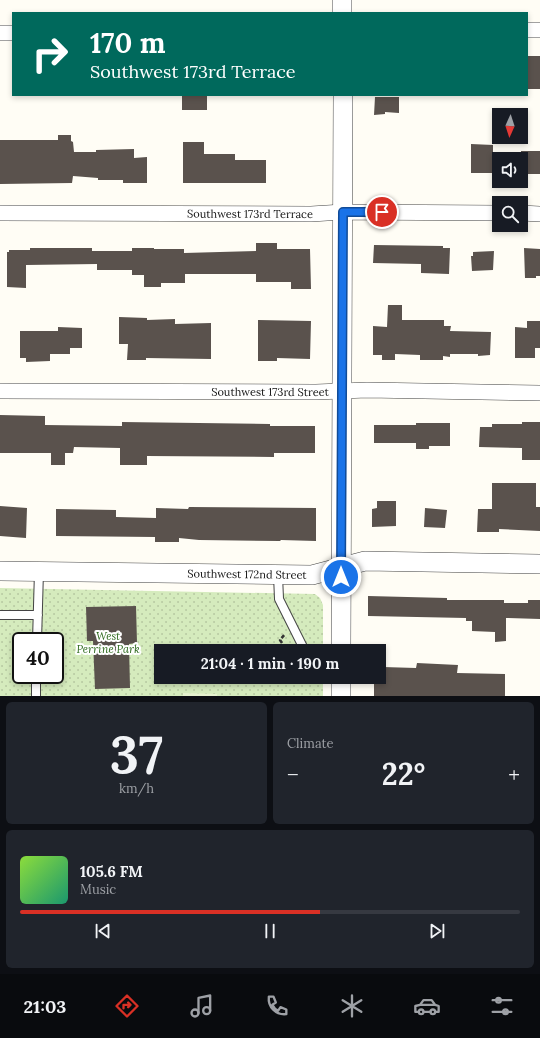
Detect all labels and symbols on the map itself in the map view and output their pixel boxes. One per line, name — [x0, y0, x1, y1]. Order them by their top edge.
north arrow — [492, 108, 528, 144]
pin — [365, 195, 399, 229]
street label: Southwest 173rd Terrace — [187, 207, 313, 221]
street label: Southwest 173rd Street — [211, 384, 330, 399]
position arrow — [320, 556, 362, 598]
street label: Southwest 172nd Street — [187, 566, 308, 582]
park label: West Perrine Park — [76, 629, 140, 656]
speed limit sign: 40 — [12, 632, 64, 684]

